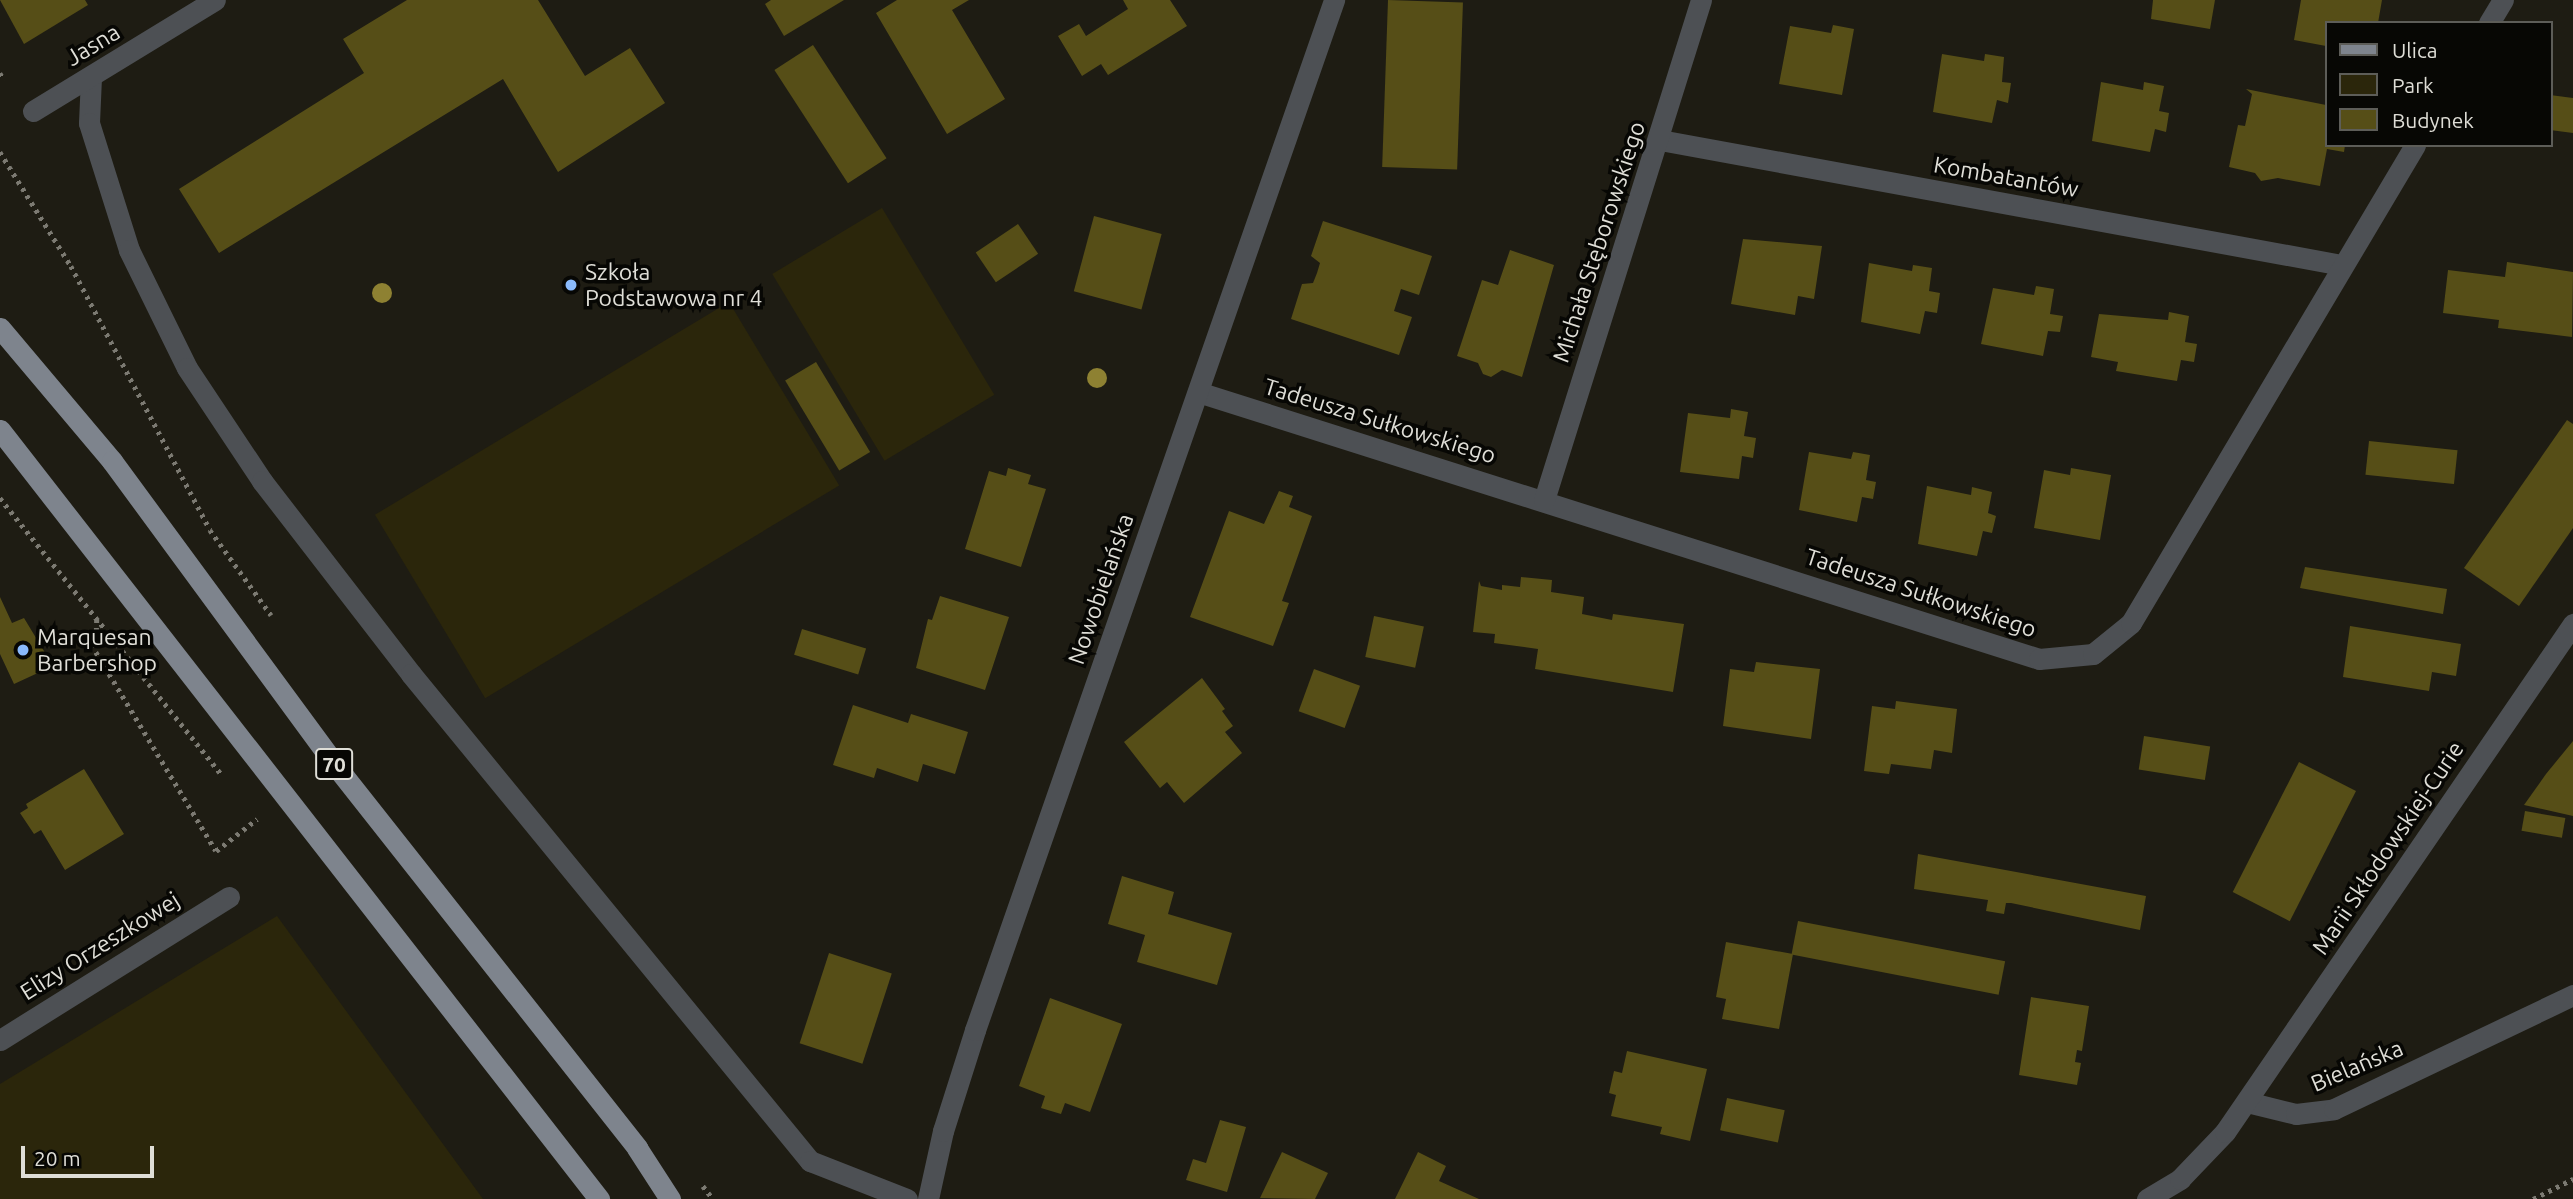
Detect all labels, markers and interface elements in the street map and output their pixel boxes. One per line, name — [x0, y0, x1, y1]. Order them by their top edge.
street label: Jasna — [61, 18, 125, 72]
legend — [2324, 21, 2552, 147]
text: Ulica — [2392, 38, 2437, 62]
text: Park — [2392, 73, 2434, 97]
text: Budynek — [2392, 108, 2474, 132]
street label: Michała Stęborowskiego — [1547, 118, 1651, 366]
street label: Kombatantów — [1931, 151, 2081, 203]
place label: Szkoła Podstawowa nr 4 — [585, 258, 762, 312]
marker: Szkoła Podstawowa nr 4 — [563, 277, 579, 293]
street label: Tadeusza Sułkowskiego — [1261, 373, 1499, 469]
street label: Nowobielańska — [1062, 510, 1140, 668]
street label: Tadeusza Sułkowskiego — [1802, 543, 2040, 643]
place label: Marquesan Barbershop — [37, 623, 157, 677]
marker: Marquesan Barbershop — [15, 642, 31, 658]
street label: Marii Skłodowskiej-Curie — [2306, 736, 2470, 960]
road number: 70 — [315, 746, 353, 782]
street label: Elizy Orzeszkowej — [15, 886, 185, 1006]
street label: Bielańska — [2307, 1034, 2407, 1098]
scale bar — [24, 1132, 158, 1176]
text: 20 m — [34, 1146, 81, 1170]

